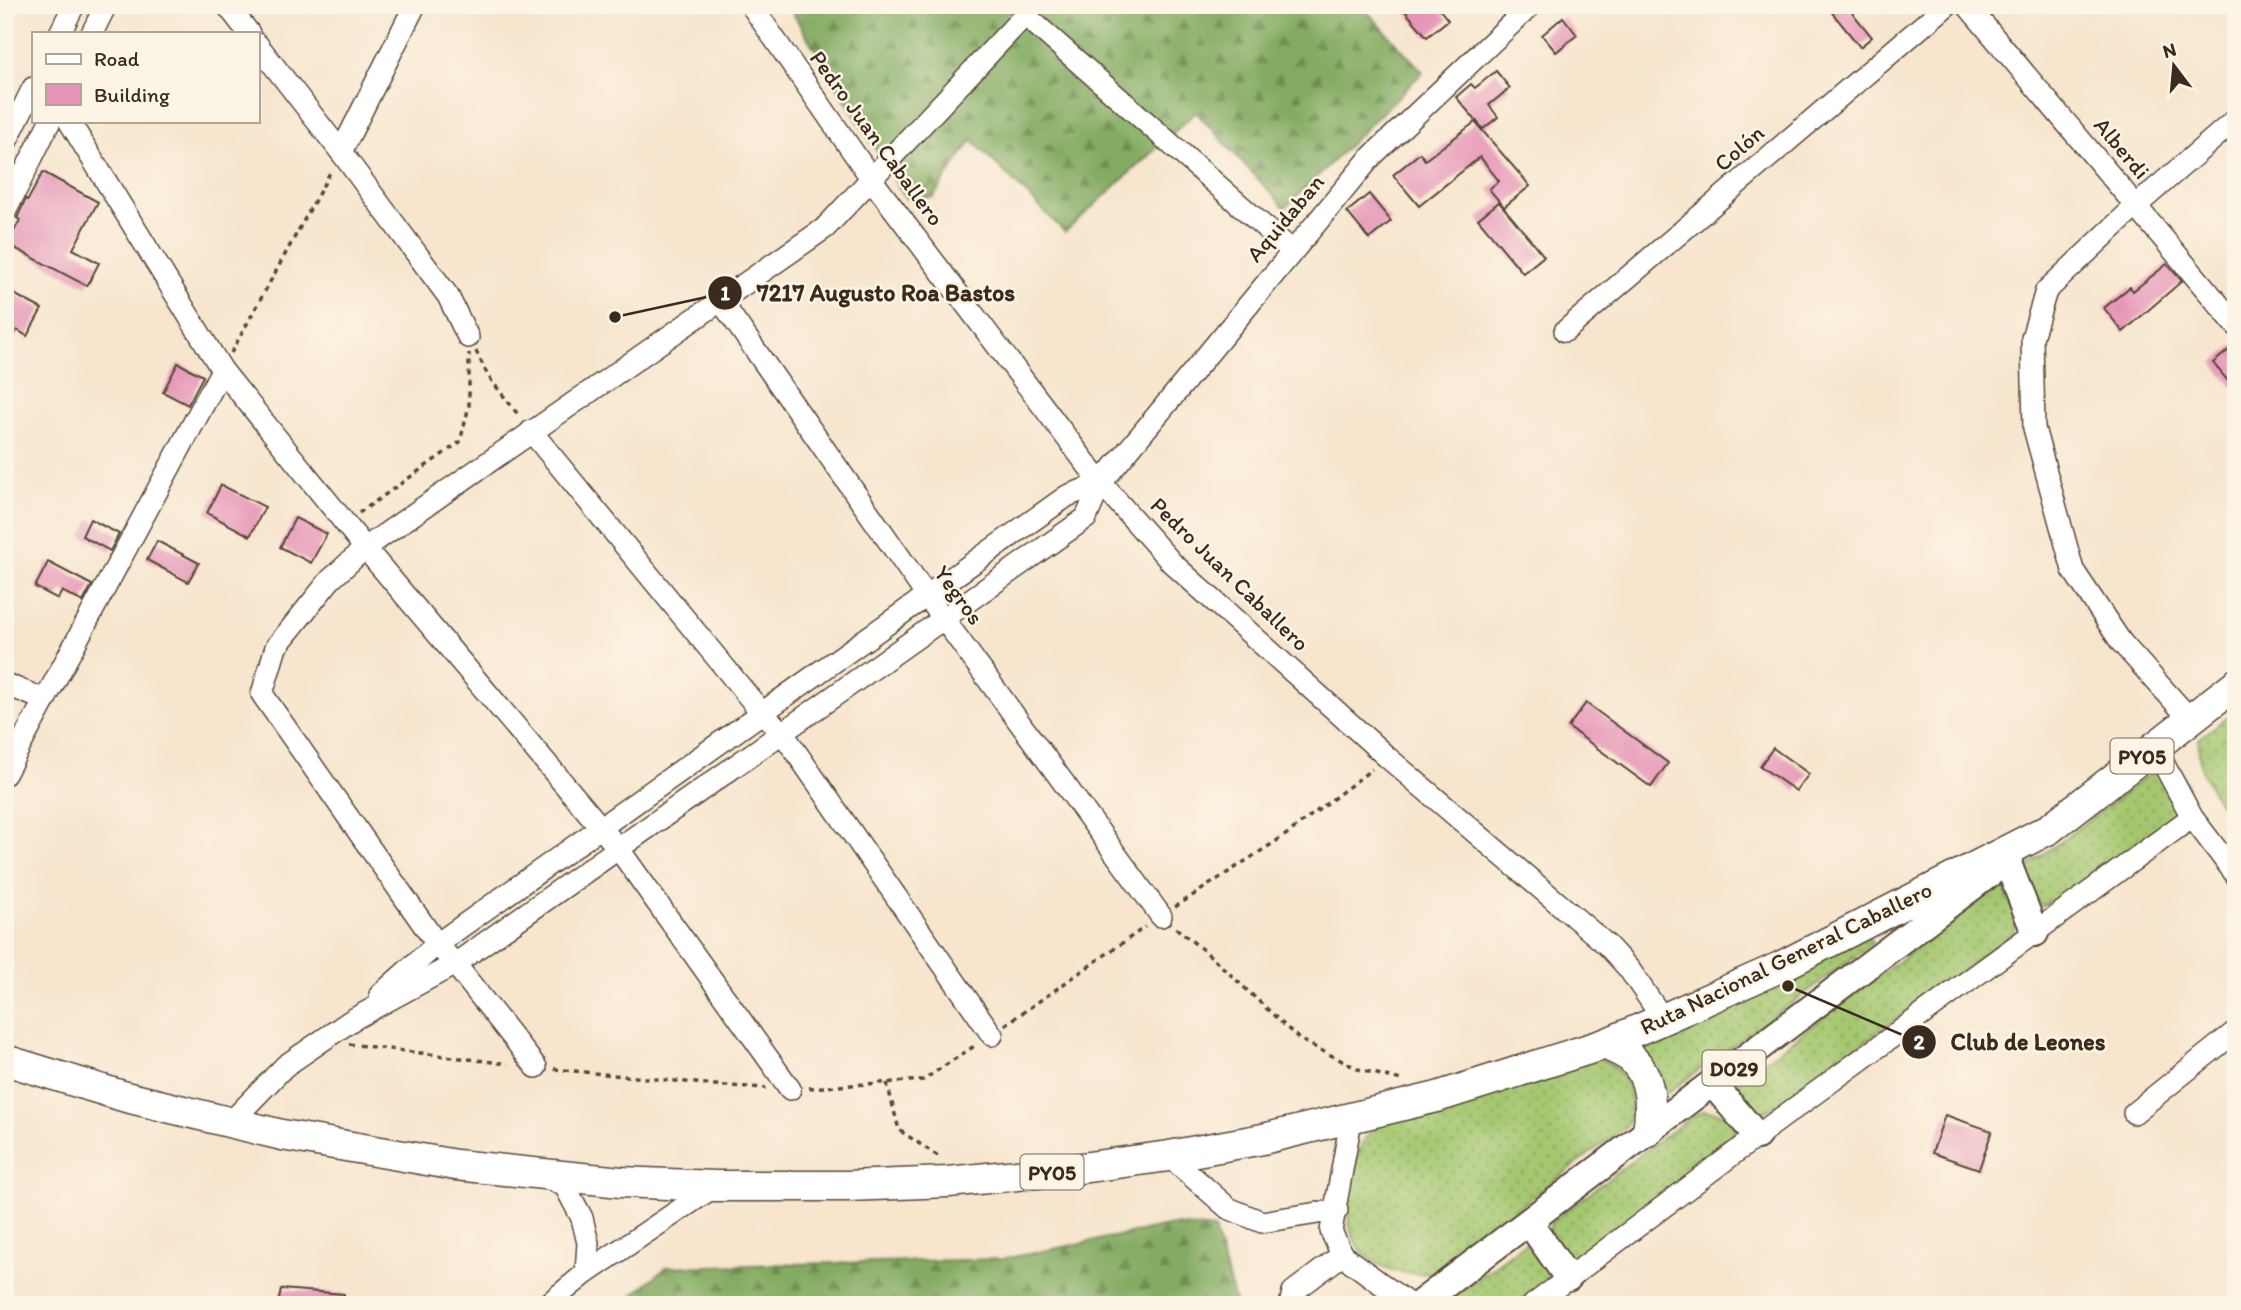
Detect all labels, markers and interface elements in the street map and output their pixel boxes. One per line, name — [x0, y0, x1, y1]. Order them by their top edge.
legend — [32, 32, 259, 122]
north arrow — [2140, 32, 2210, 102]
text: N — [2160, 37, 2179, 63]
street label: Pedro Juan Caballero — [804, 45, 950, 231]
text: Road — [94, 46, 140, 71]
text: Building — [94, 82, 170, 107]
street label: Alberdi — [2088, 111, 2156, 185]
street label: Colón — [1708, 119, 1770, 177]
street label: Aquidaban — [1240, 168, 1330, 268]
callout: 7217 Augusto Roa Bastos — [708, 271, 1029, 316]
text: 7217 Augusto Roa Bastos — [756, 278, 1015, 308]
text: 1 — [720, 280, 730, 305]
street label: Pedro Juan Caballero — [1145, 491, 1315, 657]
street label: Yegros — [928, 560, 990, 630]
road number: PY05 — [2110, 738, 2174, 774]
street label: Ruta Nacional General Caballero — [1635, 875, 1937, 1041]
callout: Club de Leones — [1901, 1020, 2119, 1065]
text: Club de Leones — [1951, 1027, 2106, 1056]
text: 2 — [1913, 1029, 1925, 1054]
road number: D029 — [1702, 1050, 1766, 1086]
road number: PY05 — [1020, 1154, 1084, 1190]

